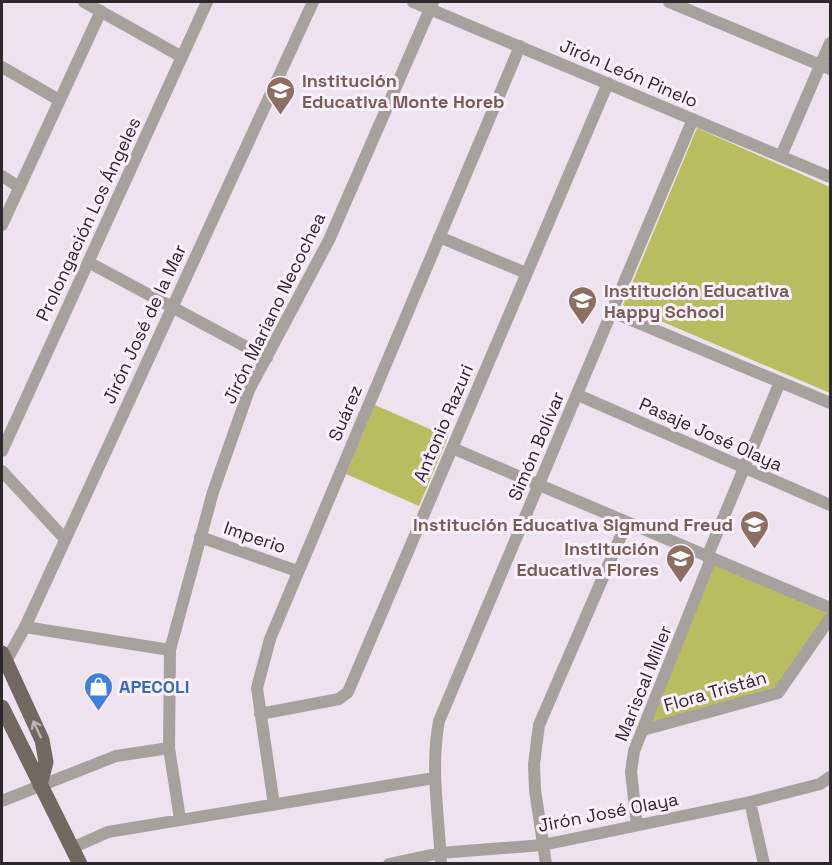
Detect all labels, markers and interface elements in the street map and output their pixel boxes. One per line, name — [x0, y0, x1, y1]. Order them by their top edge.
street label: Jirón León Pinelo — [556, 33, 702, 113]
place label: Institución Educativa Monte Horeb — [302, 69, 505, 113]
school or university icon: Institución Educativa Monte Horeb — [265, 74, 297, 116]
street label: Prolongación Los Ángeles — [31, 113, 145, 325]
street label: Jirón Mariano Necochea — [218, 209, 330, 407]
street label: Jirón José de la Mar — [97, 240, 191, 407]
place label: Institución Educativa Happy School — [604, 279, 790, 323]
school or university icon: Institución Educativa Happy School — [567, 284, 599, 326]
street label: Antonio Razuri — [408, 361, 478, 485]
street label: Suárez — [323, 382, 367, 444]
street label: Simón Bolívar — [503, 388, 569, 504]
street label: Pasaje José Olaya — [636, 392, 786, 476]
school or university icon: Institución Educativa Sigmund Freud — [738, 508, 770, 550]
place label: Institución Educativa Sigmund Freud — [413, 513, 733, 536]
street label: Imperio — [221, 516, 289, 558]
place label: Institución Educativa Flores — [516, 537, 659, 581]
school or university icon: Institución Educativa Flores — [664, 542, 696, 584]
street label: Mariscal Miller — [609, 621, 677, 744]
street label: Flora Tristán — [661, 665, 769, 717]
shop icon: APECOLI — [82, 670, 114, 712]
place label: APECOLI — [119, 675, 190, 698]
one-way arrow — [31, 721, 43, 739]
street label: Jirón José Olaya — [536, 787, 680, 837]

